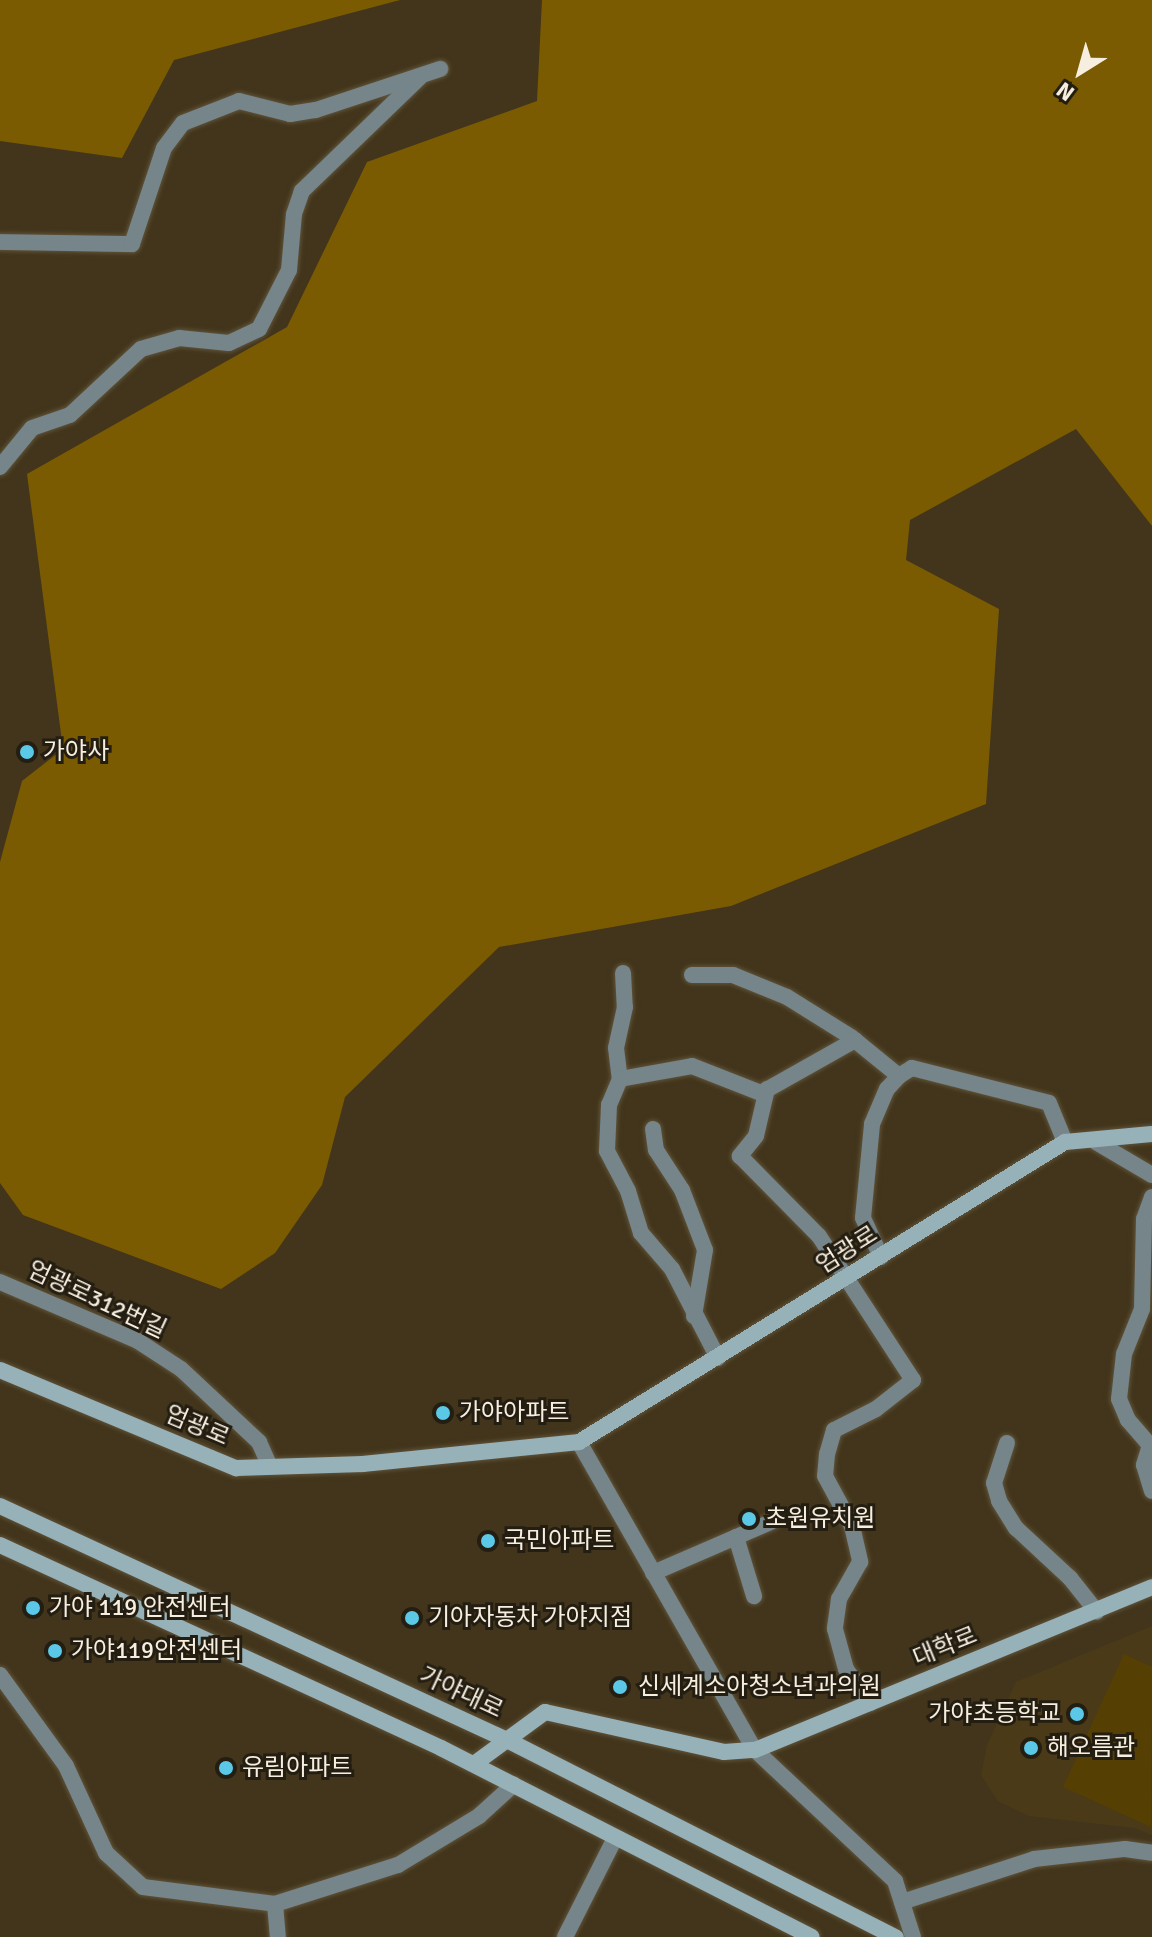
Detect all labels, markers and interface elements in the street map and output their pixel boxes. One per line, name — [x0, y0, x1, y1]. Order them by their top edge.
north arrow — [1040, 32, 1120, 112]
text: N — [1051, 76, 1079, 107]
place label: 가야사 — [43, 738, 109, 766]
marker: 가야사 — [18, 743, 36, 761]
street label: 엄광로 — [811, 1220, 883, 1280]
street label: 엄광로312번길 — [23, 1255, 171, 1345]
place label: 가야아파트 — [459, 1399, 569, 1427]
street label: 엄광로 — [161, 1400, 233, 1452]
marker: 가야아파트 — [434, 1404, 452, 1422]
place label: 초원유치원 — [765, 1505, 875, 1533]
marker: 초원유치원 — [740, 1510, 758, 1528]
place label: 국민아파트 — [504, 1527, 614, 1555]
marker: 국민아파트 — [479, 1532, 497, 1550]
place label: 가야 119 안전센터 — [49, 1594, 231, 1622]
marker: 가야 119 안전센터 — [24, 1599, 42, 1617]
place label: 기아자동차 가야지점 — [428, 1604, 632, 1632]
marker: 기아자동차 가야지점 — [403, 1609, 421, 1627]
street label: 대학로 — [909, 1621, 981, 1673]
place label: 가야119안전센터 — [71, 1637, 242, 1665]
marker: 가야119안전센터 — [46, 1642, 64, 1660]
street label: 가야대로 — [415, 1661, 507, 1725]
place label: 신세계소아청소년과의원 — [638, 1673, 881, 1701]
marker: 신세계소아청소년과의원 — [609, 1676, 631, 1698]
place label: 가야초등학교 — [929, 1700, 1061, 1728]
marker: 가야초등학교 — [1068, 1705, 1086, 1723]
place label: 해오름관 — [1047, 1734, 1135, 1762]
marker: 해오름관 — [1022, 1739, 1040, 1757]
place label: 유림아파트 — [242, 1754, 352, 1782]
marker: 유림아파트 — [217, 1759, 235, 1777]

